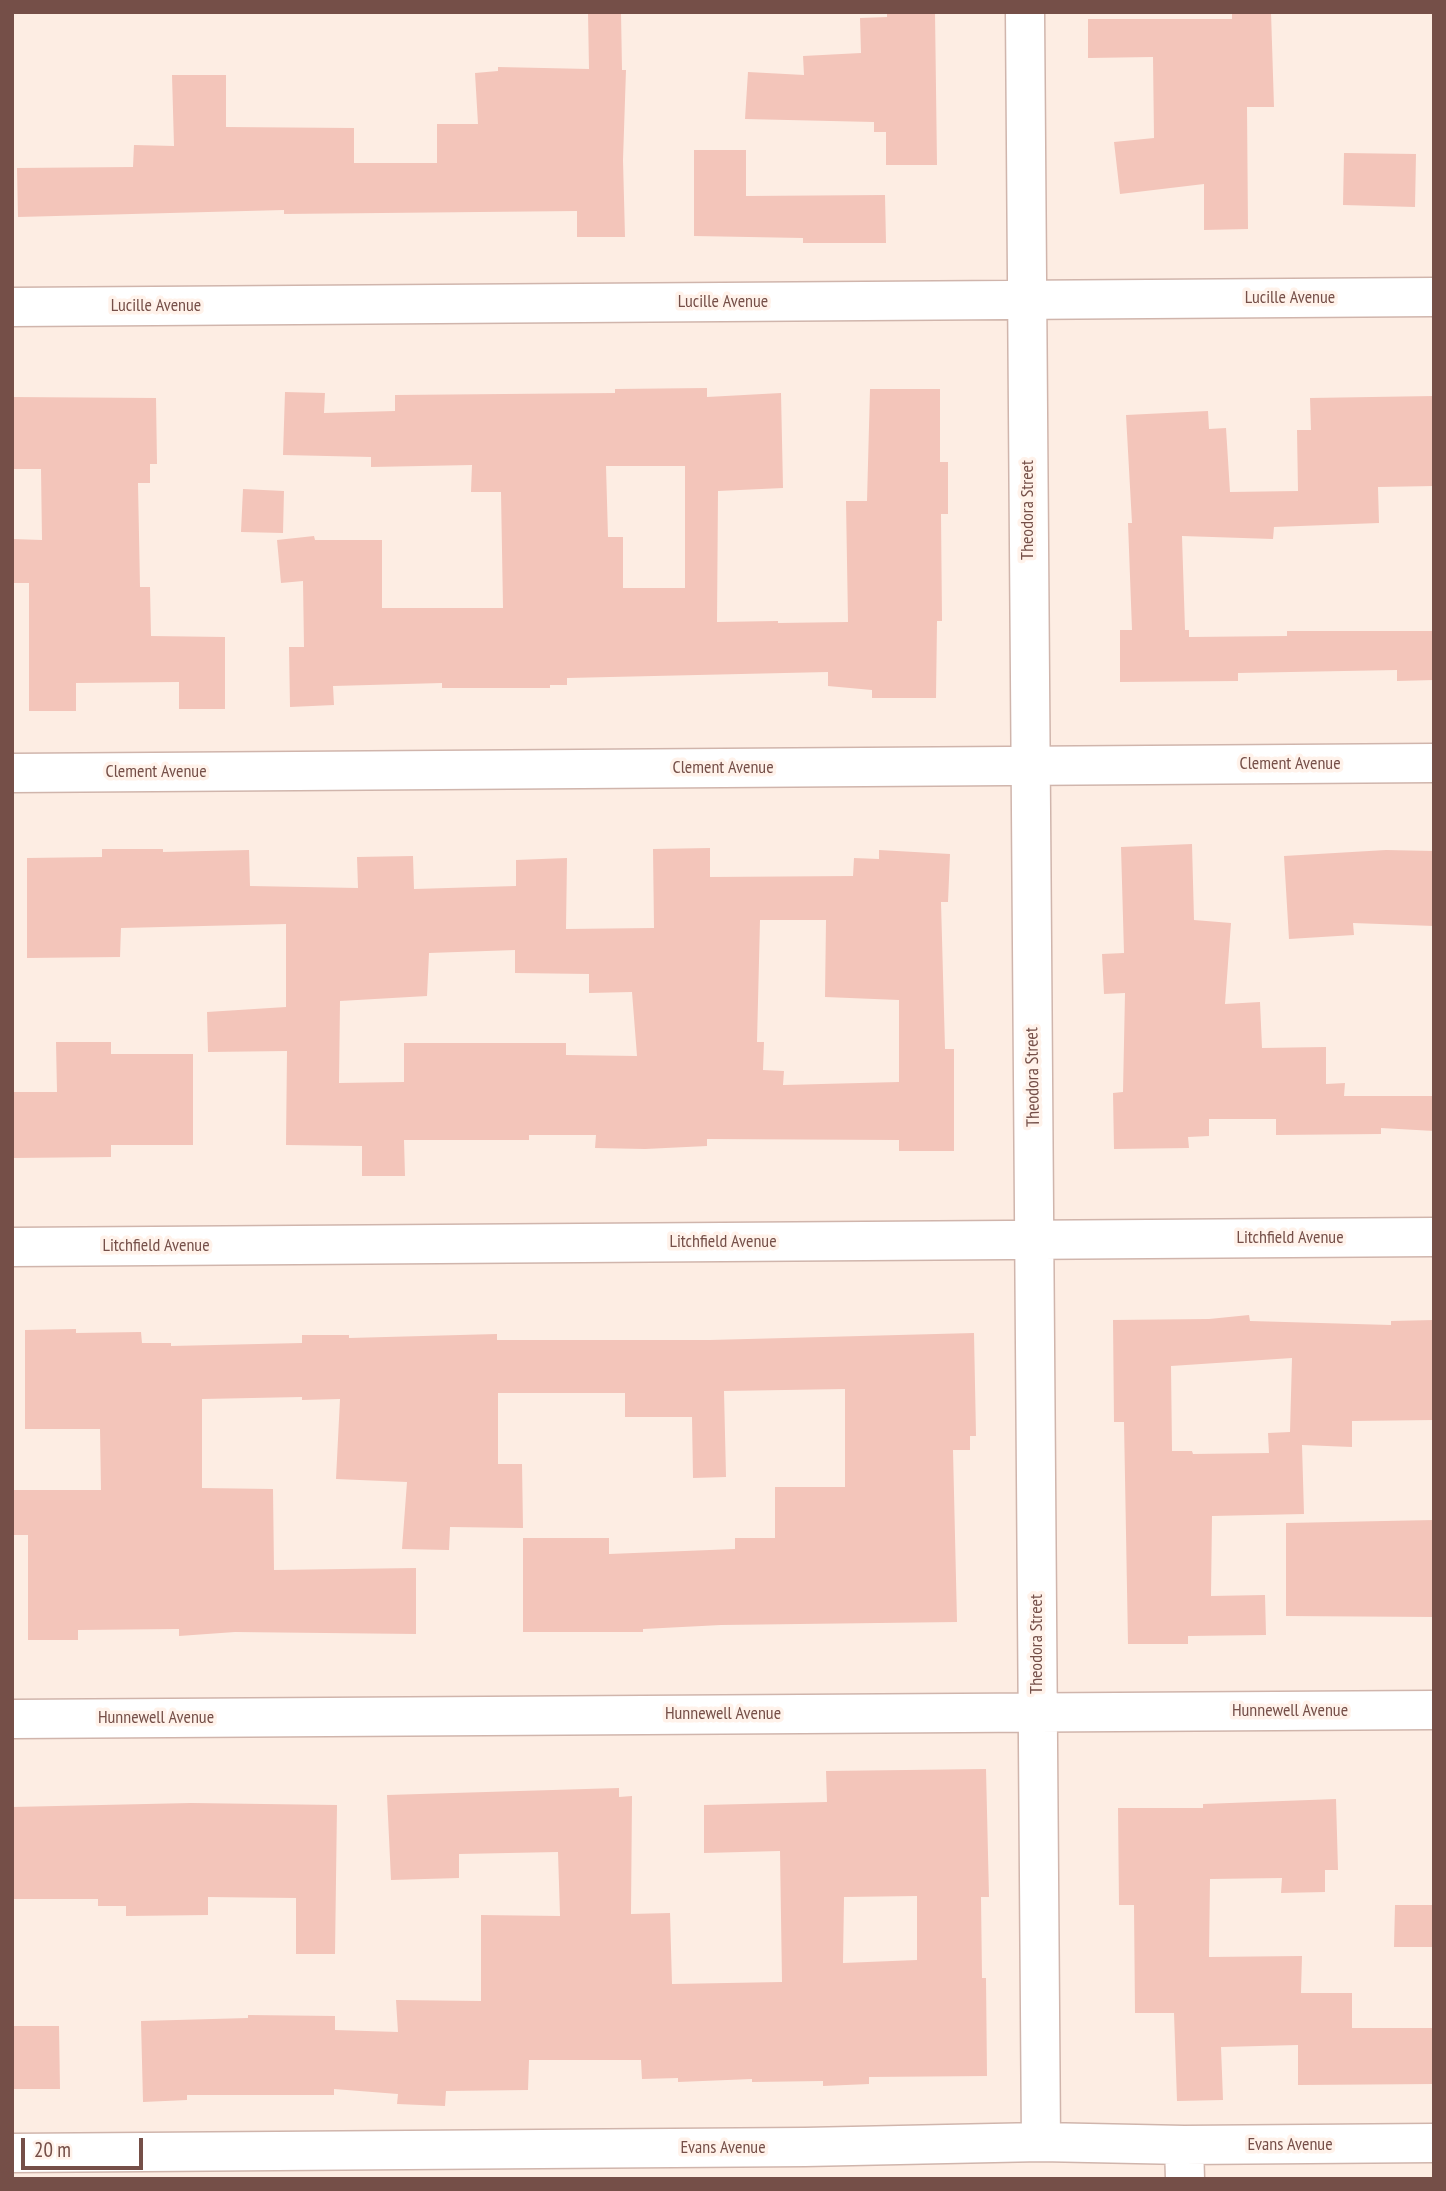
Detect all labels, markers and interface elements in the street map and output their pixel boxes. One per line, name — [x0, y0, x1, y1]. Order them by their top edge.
street label: Lucille Avenue — [1245, 287, 1335, 309]
street label: Lucille Avenue — [678, 291, 768, 313]
street label: Lucille Avenue — [111, 295, 201, 317]
street label: Theodora Street — [1017, 460, 1039, 560]
street label: Clement Avenue — [1239, 753, 1341, 775]
street label: Clement Avenue — [672, 757, 774, 779]
street label: Clement Avenue — [105, 761, 207, 783]
street label: Theodora Street — [1021, 1027, 1045, 1127]
street label: Litchfield Avenue — [1236, 1227, 1344, 1249]
street label: Litchfield Avenue — [669, 1231, 777, 1253]
street label: Litchfield Avenue — [102, 1235, 210, 1257]
street label: Theodora Street — [1026, 1594, 1048, 1694]
street label: Hunnewell Avenue — [1232, 1700, 1348, 1722]
street label: Hunnewell Avenue — [665, 1703, 781, 1725]
street label: Hunnewell Avenue — [98, 1707, 214, 1729]
scale bar — [24, 2124, 147, 2168]
street label: Evans Avenue — [1247, 2134, 1333, 2156]
text: 20 m — [34, 2136, 71, 2163]
street label: Evans Avenue — [680, 2137, 766, 2159]

